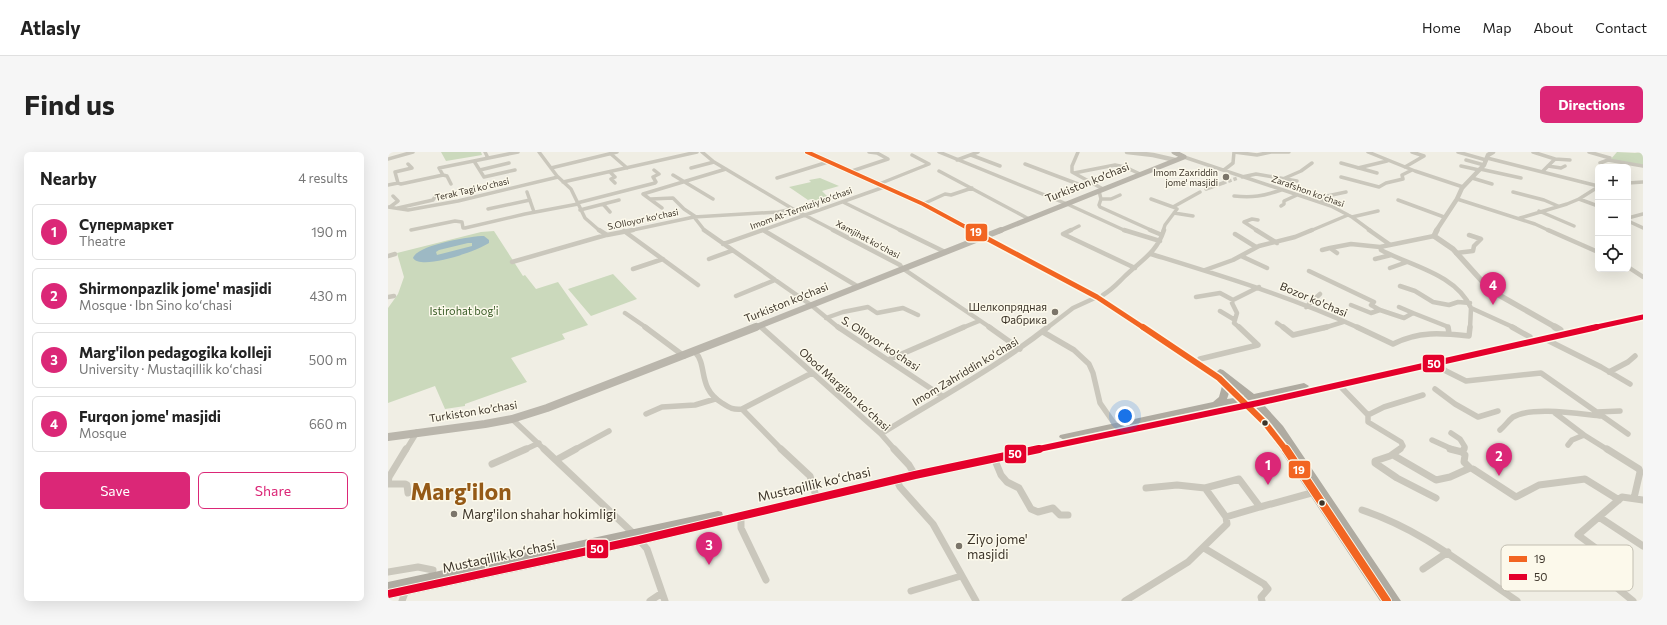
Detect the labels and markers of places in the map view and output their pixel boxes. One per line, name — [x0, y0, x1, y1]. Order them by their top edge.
place label: Imom Zaxriddin jome' masjidi — [1153, 167, 1218, 188]
marker: Imom Zaxriddin jome' masjidi — [1221, 172, 1231, 182]
pin: 4 — [1480, 272, 1506, 305]
place label: Шелкопрядная Фабрика — [968, 300, 1047, 326]
marker: Шелкопрядная Фабрика — [1050, 307, 1060, 317]
unlabelled marker — [1260, 418, 1270, 428]
pin: 2 — [1486, 443, 1512, 476]
pin: 1 — [1255, 452, 1281, 485]
unlabelled marker — [1317, 498, 1327, 508]
place label: Marg'ilon shahar hokimligi — [462, 506, 616, 522]
marker: Marg'ilon shahar hokimligi — [449, 509, 459, 519]
place label: Ziyo jome' masjidi — [967, 531, 1028, 562]
pin: 3 — [696, 532, 722, 565]
marker: Ziyo jome' masjidi — [954, 541, 964, 551]

